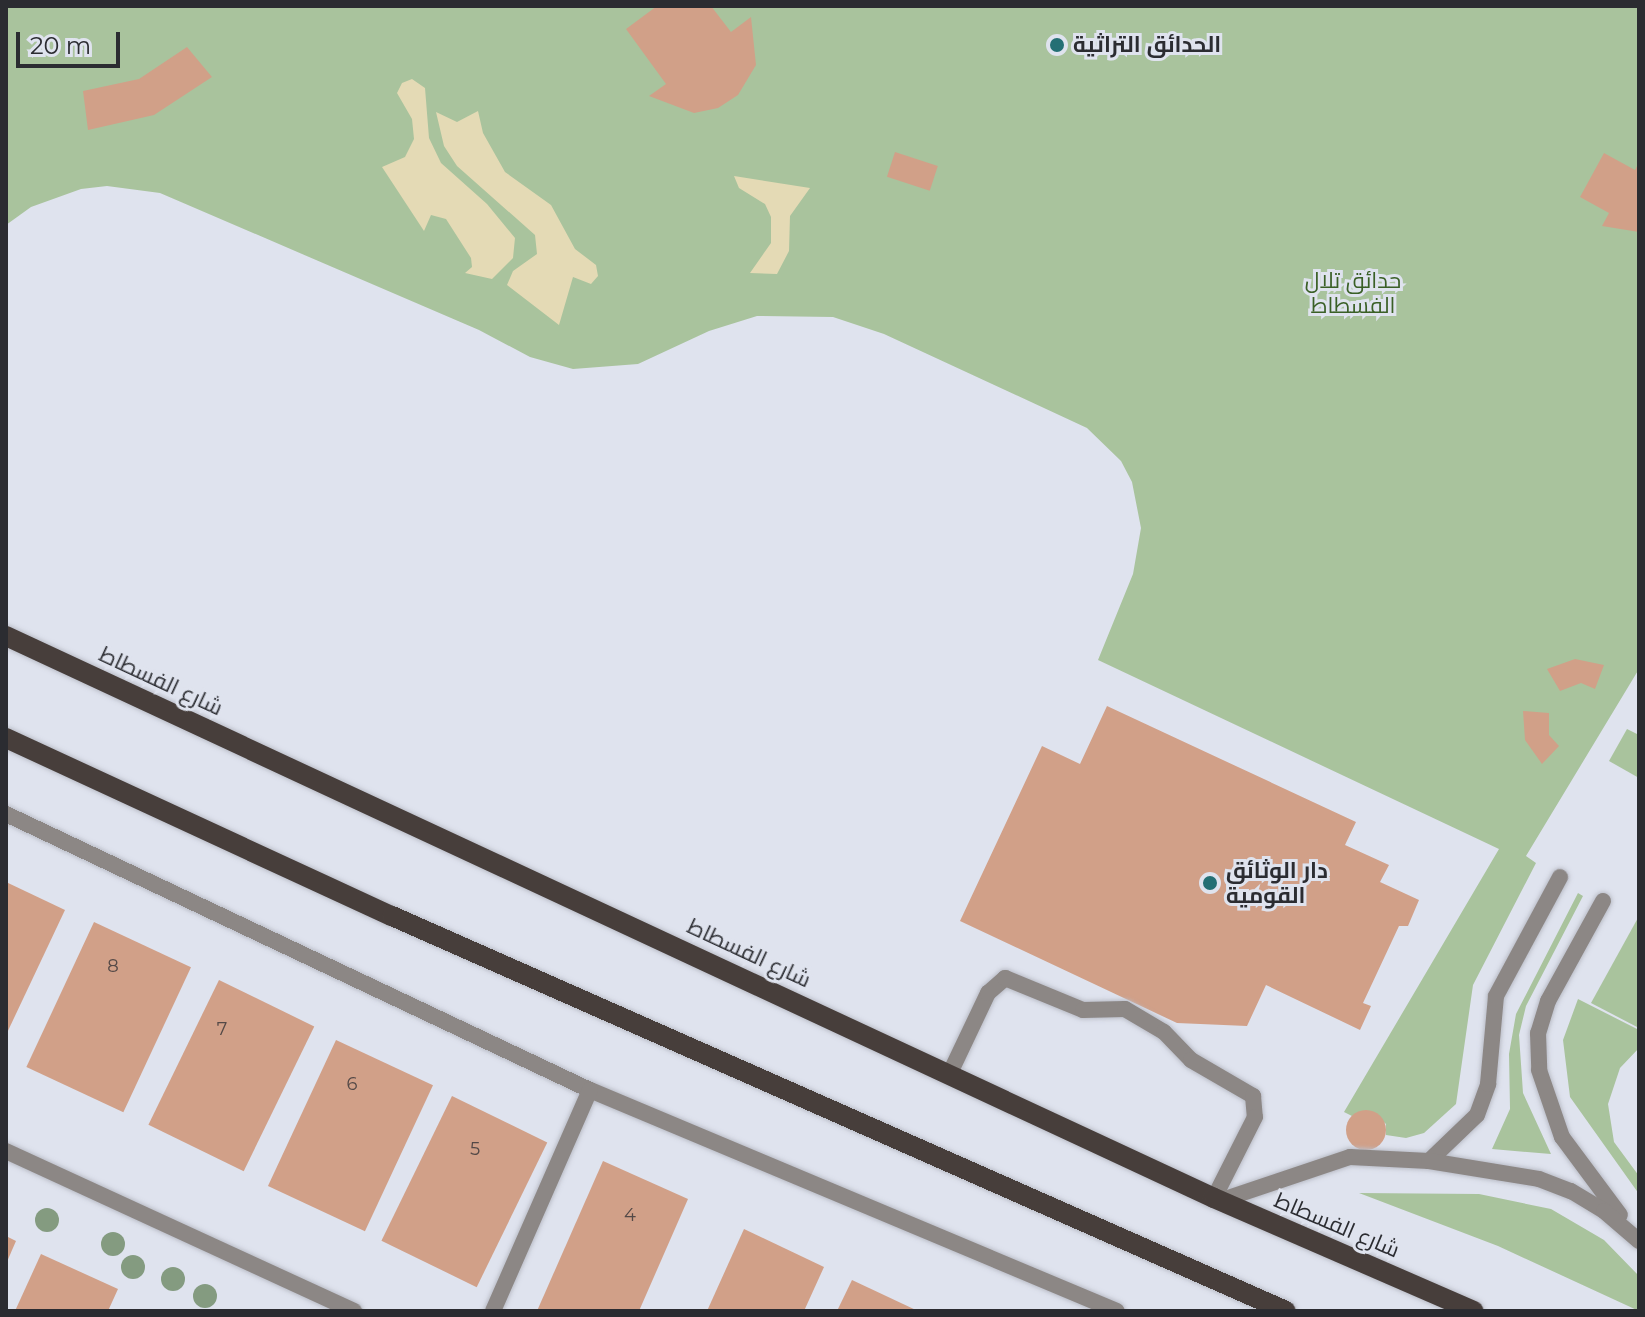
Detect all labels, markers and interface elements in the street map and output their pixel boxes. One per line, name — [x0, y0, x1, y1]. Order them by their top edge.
scale bar — [20, 16, 124, 66]
text: 20 m — [30, 31, 91, 60]
place label: الحدائق التراثية — [1073, 32, 1221, 58]
marker: الحدائق التراثية — [1048, 36, 1066, 54]
park label: حدائق تلال الفسطاط — [1305, 267, 1401, 318]
street label: شارع الفسطاط — [95, 641, 227, 721]
place label: دار الوثائق القومية — [1226, 857, 1328, 908]
marker: دار الوثائق القومية — [1201, 874, 1219, 892]
street label: شارع الفسطاط — [683, 913, 815, 993]
house number: 8 — [107, 955, 119, 977]
house number: 7 — [217, 1018, 227, 1040]
house number: 6 — [347, 1073, 357, 1095]
house number: 5 — [470, 1138, 480, 1160]
street label: شارع الفسطاط — [1271, 1187, 1403, 1263]
house number: 4 — [624, 1204, 636, 1226]

